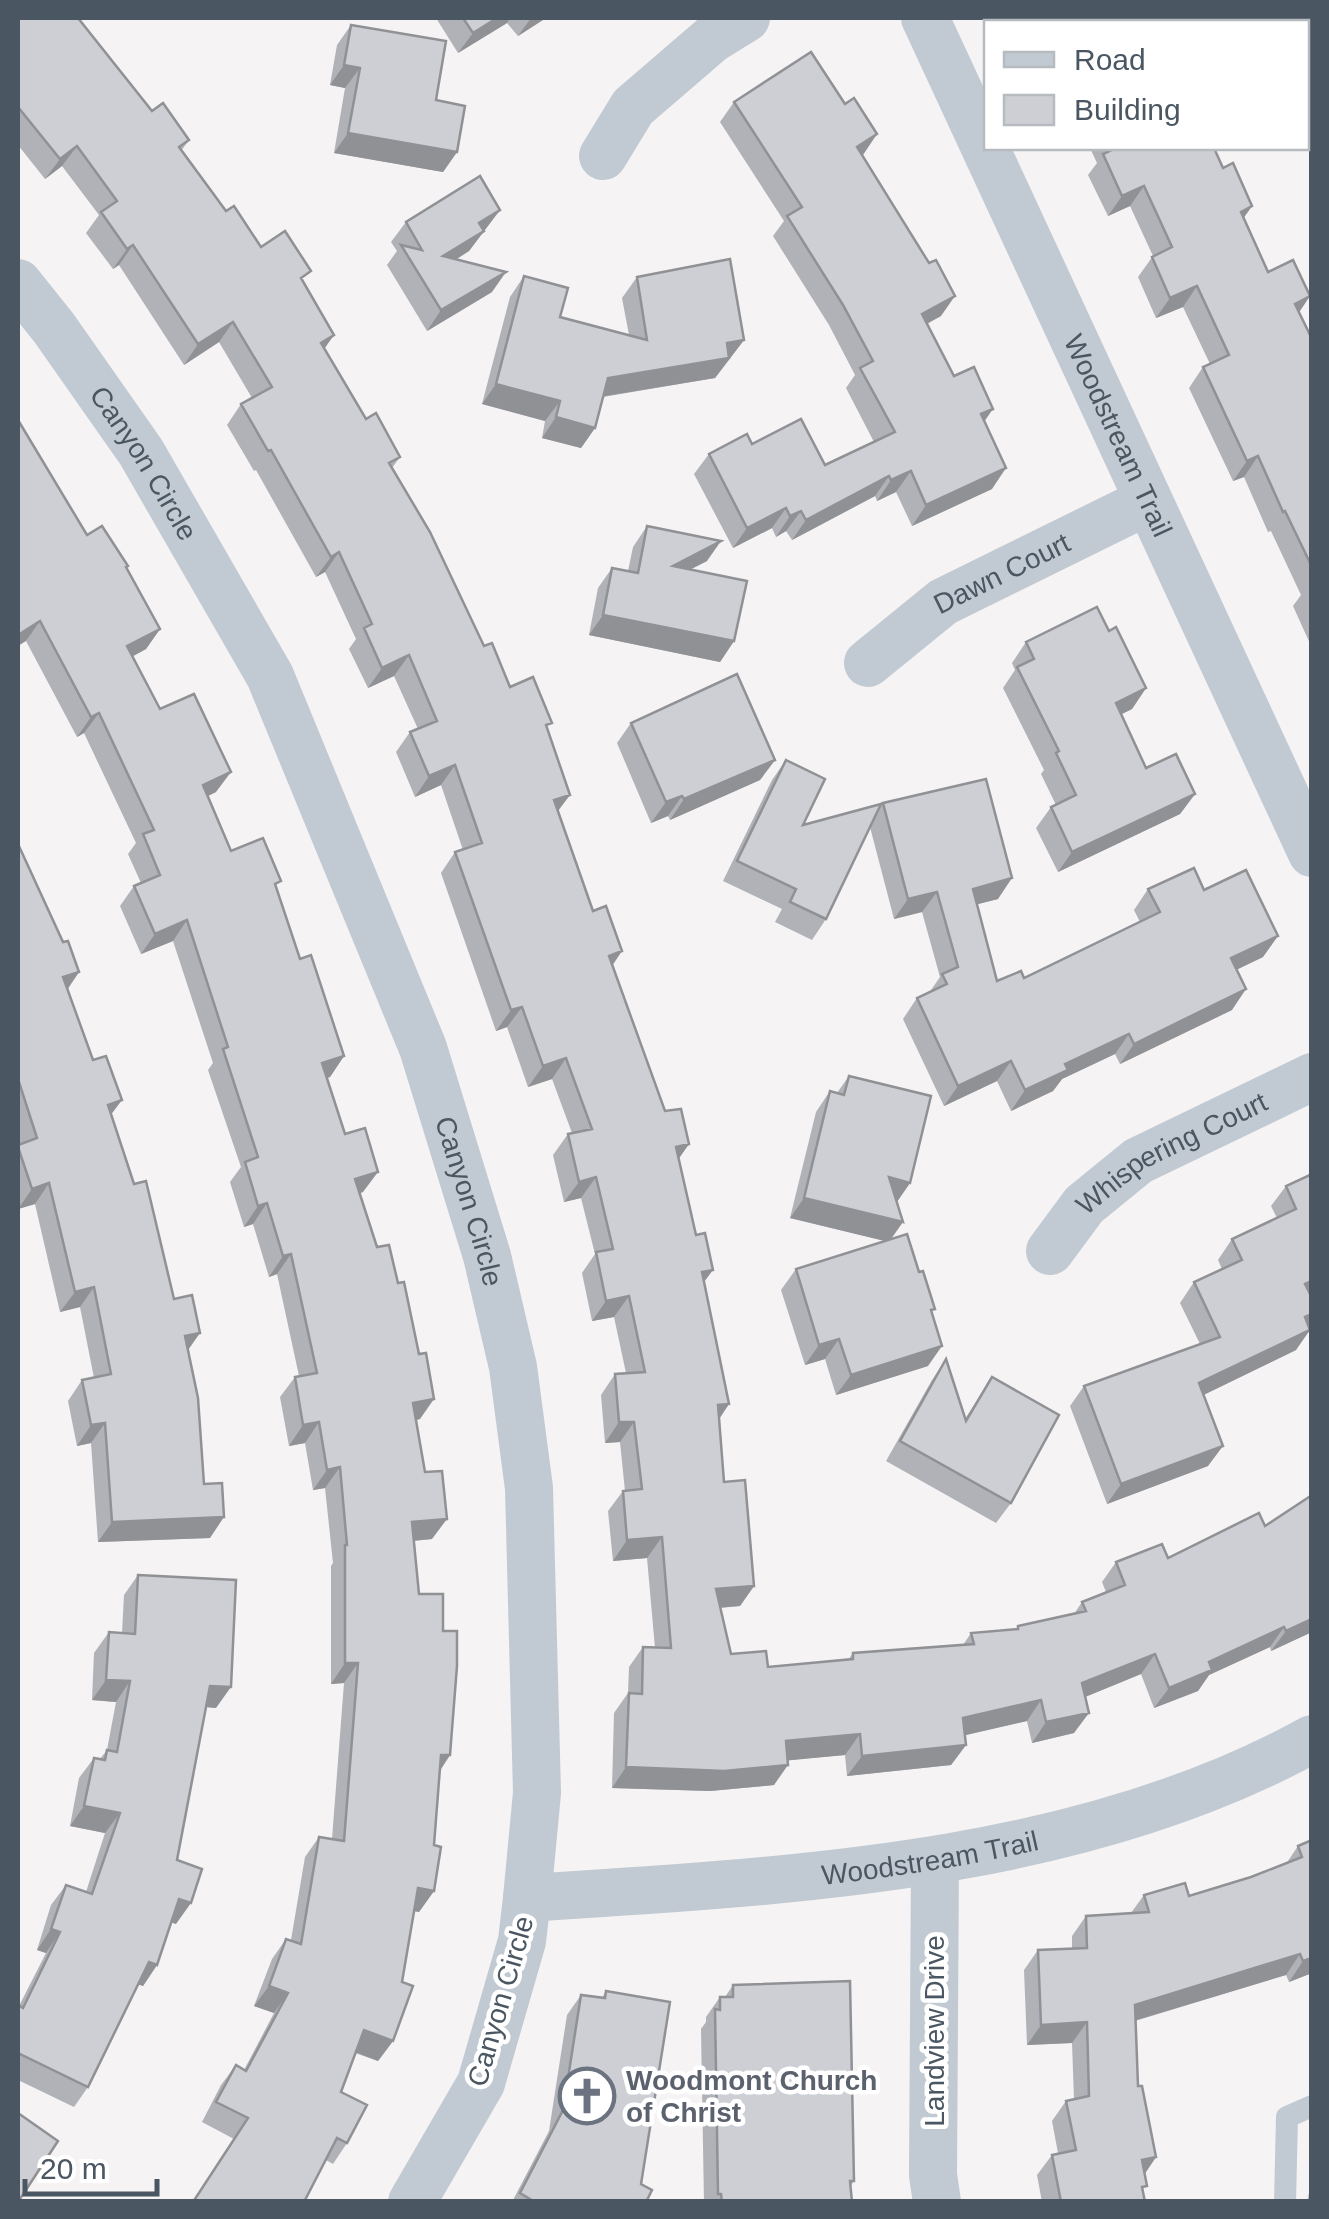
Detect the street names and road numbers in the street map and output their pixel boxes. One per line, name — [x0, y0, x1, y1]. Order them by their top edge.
street label: Woodstream Trail — [1058, 330, 1178, 541]
street label: Canyon Circle — [84, 380, 203, 546]
street label: Dawn Court — [929, 527, 1075, 620]
street label: Whispering Court — [1070, 1086, 1272, 1221]
street label: Canyon Circle — [429, 1113, 509, 1289]
street label: Woodstream Trail — [820, 1825, 1041, 1891]
street label: Canyon Circle — [461, 1912, 540, 2090]
street label: Landview Drive — [919, 1935, 950, 2127]

